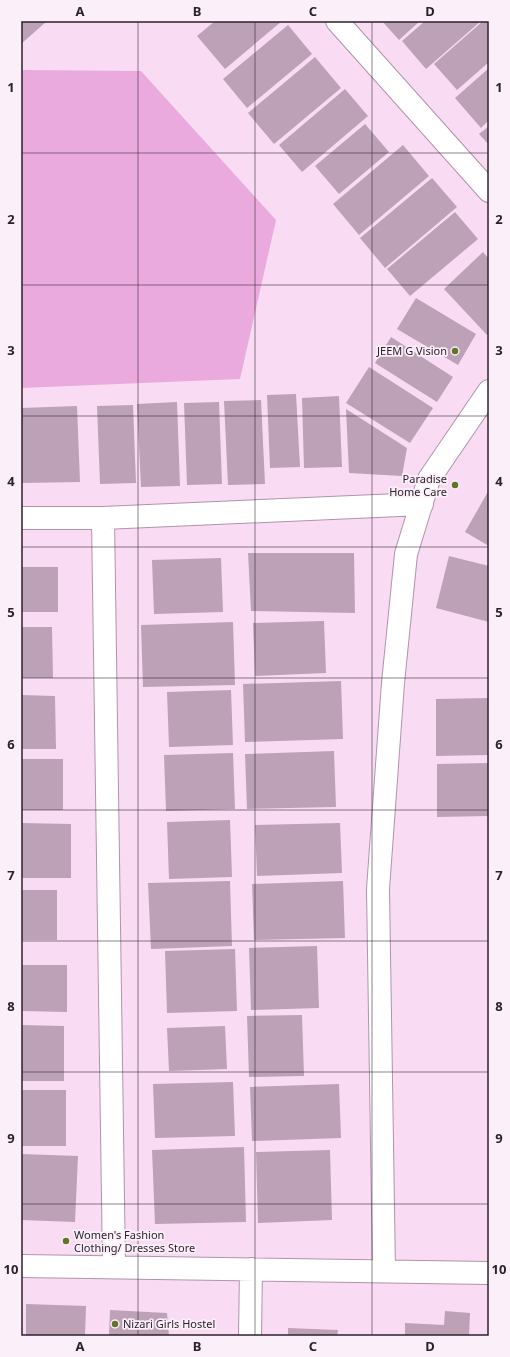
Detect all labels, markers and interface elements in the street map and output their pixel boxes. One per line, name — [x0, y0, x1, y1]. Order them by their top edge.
text: A — [76, 2, 85, 20]
text: B — [193, 2, 201, 20]
text: C — [309, 2, 317, 20]
text: D — [425, 2, 435, 20]
text: 1 — [7, 78, 15, 96]
text: 1 — [495, 78, 503, 96]
text: 2 — [7, 210, 15, 228]
text: 2 — [495, 210, 503, 228]
text: 3 — [7, 341, 15, 359]
text: 3 — [495, 341, 503, 359]
place label: JEEM G Vision — [376, 343, 447, 358]
marker: JEEM G Vision — [450, 346, 460, 356]
place label: Paradise Home Care — [389, 471, 447, 499]
text: 4 — [7, 472, 15, 490]
text: 4 — [495, 472, 503, 490]
marker: Paradise Home Care — [450, 480, 460, 490]
text: 5 — [7, 603, 15, 621]
text: 5 — [495, 603, 503, 621]
text: 6 — [7, 735, 15, 753]
text: 6 — [495, 735, 503, 753]
text: 7 — [7, 866, 15, 884]
text: 7 — [495, 866, 503, 884]
text: 8 — [7, 997, 15, 1015]
text: 8 — [495, 997, 503, 1015]
text: 9 — [7, 1129, 15, 1147]
text: 9 — [495, 1129, 503, 1147]
place label: Women's Fashion Clothing/ Dresses Store — [74, 1227, 195, 1255]
marker: Women's Fashion Clothing/ Dresses Store — [61, 1236, 71, 1246]
text: 10 — [4, 1260, 18, 1278]
text: 10 — [492, 1260, 506, 1278]
place label: Nizari Girls Hostel — [123, 1316, 215, 1331]
marker: Nizari Girls Hostel — [110, 1319, 120, 1329]
text: A — [76, 1337, 85, 1355]
text: B — [193, 1337, 201, 1355]
text: C — [309, 1337, 317, 1355]
text: D — [425, 1337, 435, 1355]

